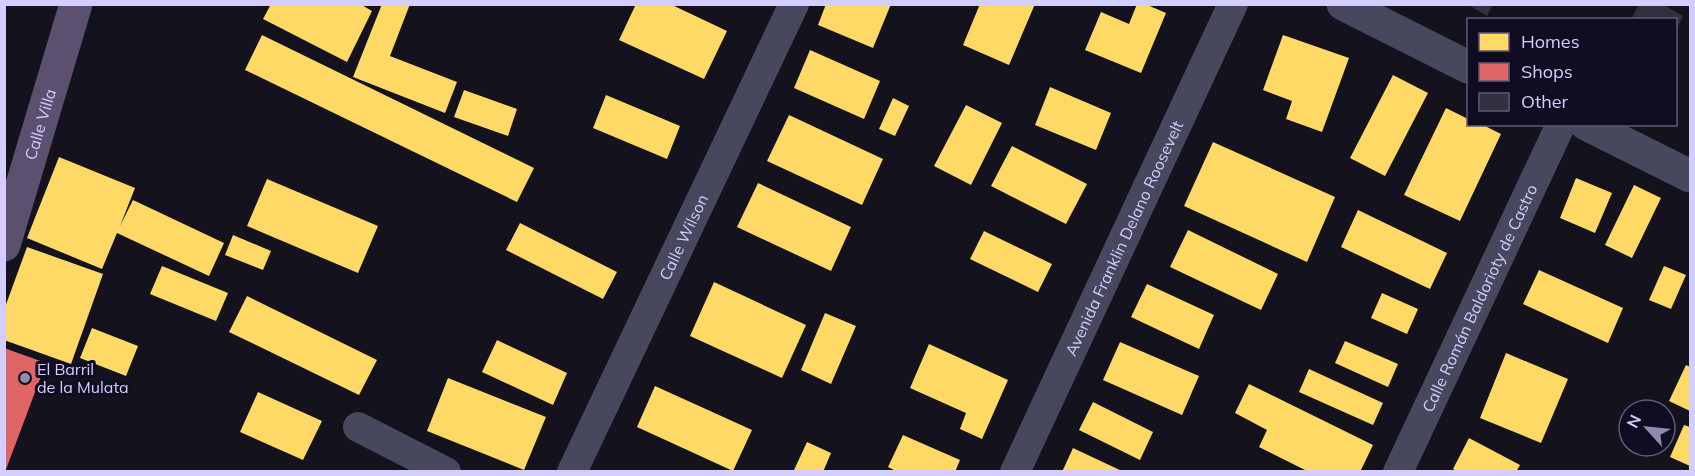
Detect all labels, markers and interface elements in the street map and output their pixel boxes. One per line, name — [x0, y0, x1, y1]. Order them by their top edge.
legend — [1467, 18, 1677, 126]
text: Homes — [1521, 30, 1580, 53]
text: Shops — [1521, 60, 1573, 83]
street label: Calle Villa — [20, 86, 60, 162]
text: Other — [1521, 90, 1569, 113]
street label: Avenida Franklin Delano Roosevelt — [1061, 117, 1187, 359]
street label: Calle Román Baldorioty de Castro — [1417, 181, 1541, 415]
street label: Calle Wilson — [655, 191, 712, 283]
place label: El Barril de la Mulata — [37, 359, 129, 397]
marker: El Barril de la Mulata — [18, 371, 32, 385]
north arrow — [1617, 398, 1677, 458]
text: N — [1622, 411, 1645, 431]

